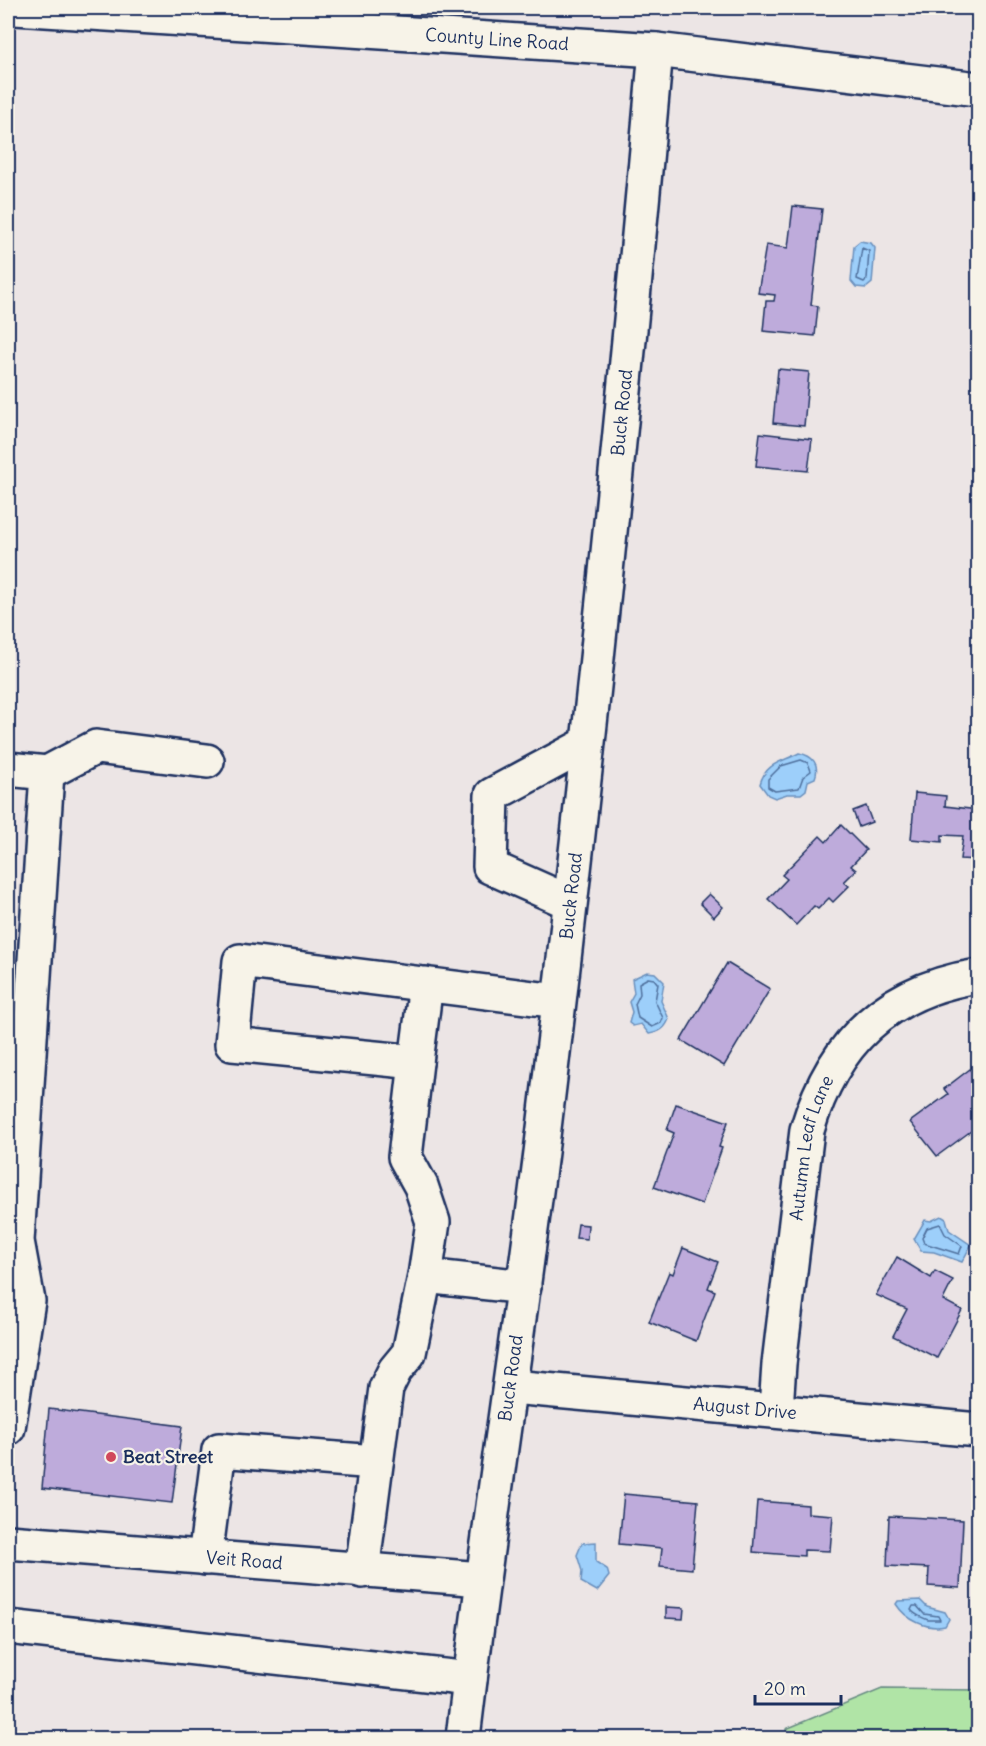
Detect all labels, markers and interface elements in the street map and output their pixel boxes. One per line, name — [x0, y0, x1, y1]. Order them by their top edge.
street label: County Line Road — [425, 23, 570, 55]
street label: Buck Road — [606, 368, 637, 457]
street label: Buck Road — [554, 851, 587, 940]
street label: Autumn Leaf Lane — [784, 1071, 838, 1222]
street label: Buck Road — [493, 1333, 528, 1423]
street label: August Drive — [692, 1392, 798, 1424]
place label: Beat Street — [123, 1445, 214, 1468]
marker: Beat Street — [104, 1450, 118, 1464]
street label: Veit Road — [205, 1545, 284, 1574]
scale bar — [755, 1668, 840, 1706]
text: 20 m — [764, 1677, 806, 1700]

